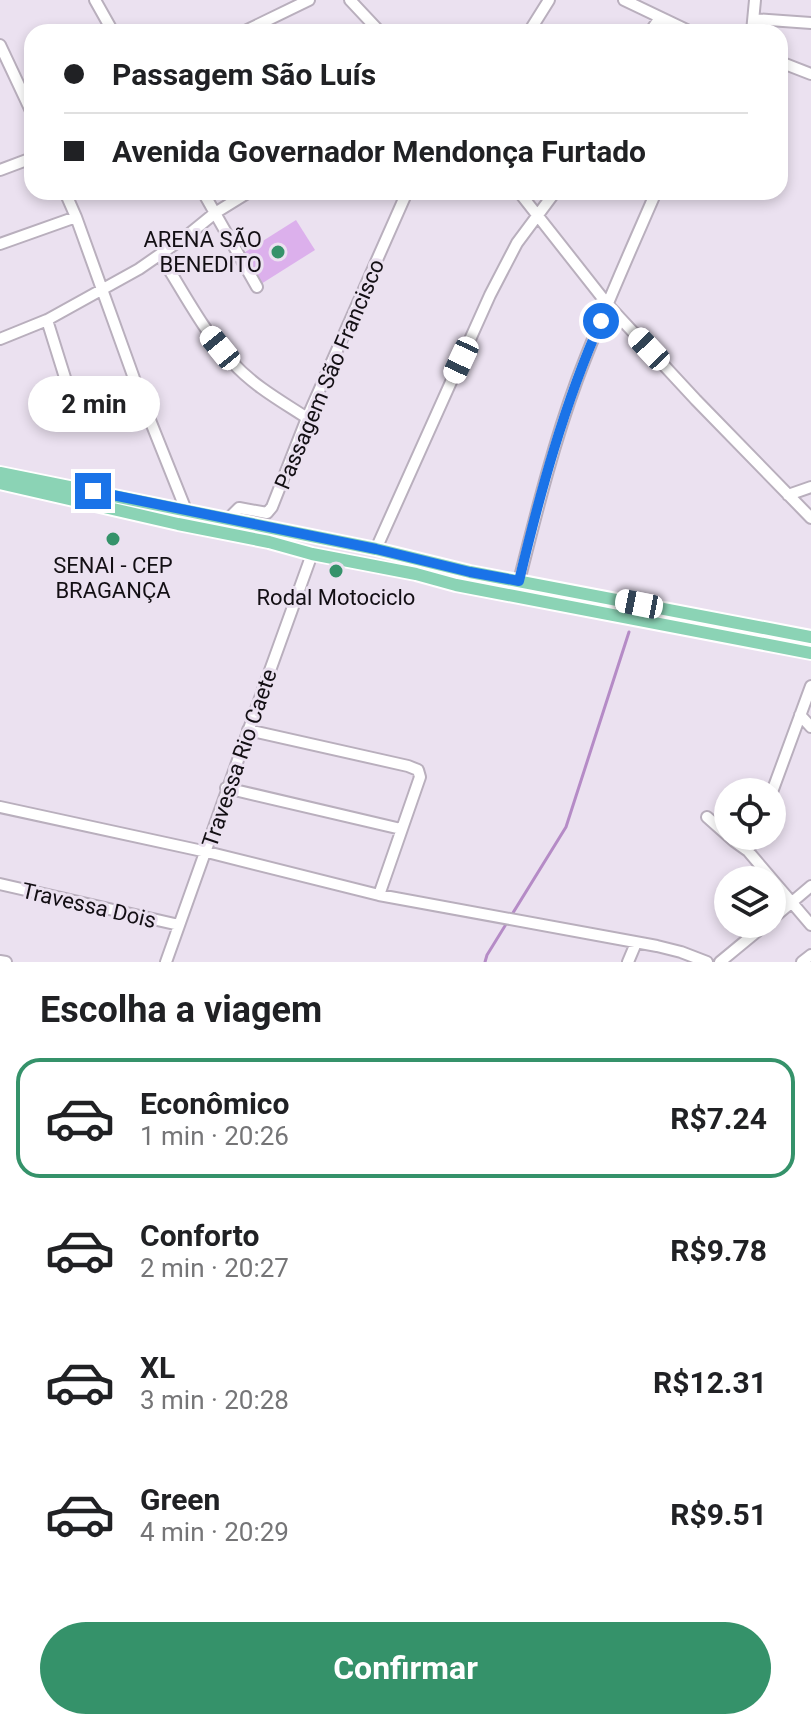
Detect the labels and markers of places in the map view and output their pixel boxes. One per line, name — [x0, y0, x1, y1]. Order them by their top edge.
place label: ARENA SÃO BENEDITO — [143, 227, 262, 277]
marker: ARENA SÃO BENEDITO — [269, 243, 287, 261]
marker: SENAI - CEP BRAGANÇA — [104, 530, 122, 548]
place label: SENAI - CEP BRAGANÇA — [53, 553, 173, 603]
marker: Rodal Motociclo — [327, 562, 345, 580]
place label: Rodal Motociclo — [257, 585, 415, 610]

